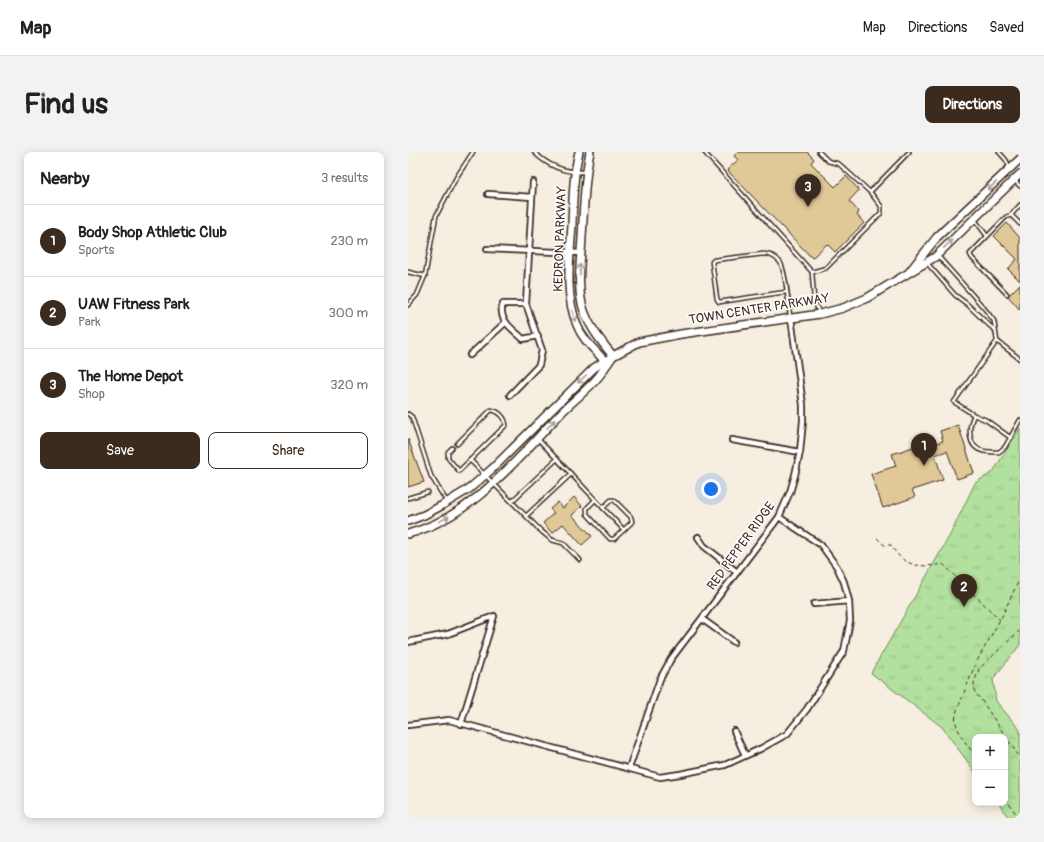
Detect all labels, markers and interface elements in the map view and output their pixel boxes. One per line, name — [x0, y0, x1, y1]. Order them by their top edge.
text: Map — [20, 16, 51, 40]
text: Map — [863, 19, 886, 36]
text: Directions — [908, 19, 967, 36]
text: Saved — [989, 19, 1024, 36]
button: Directions — [925, 86, 1020, 123]
text: Find us — [24, 87, 108, 122]
text: Nearby — [40, 168, 89, 189]
text: 3 results — [321, 170, 368, 186]
pin: 3 — [795, 174, 821, 207]
one-way arrow — [987, 181, 997, 191]
street label: KEDRON PARKWAY — [550, 185, 570, 292]
text: Body Shop Athletic Club — [78, 223, 227, 242]
text: 1 — [50, 233, 56, 249]
text: 230 m — [331, 233, 368, 249]
one-way arrow — [943, 239, 953, 249]
text: Sports — [78, 242, 114, 258]
one-way arrow — [576, 264, 584, 277]
street label: TOWN CENTER PARKWAY — [688, 290, 831, 328]
text: UAW Fitness Park — [78, 295, 189, 314]
text: 2 — [49, 305, 57, 321]
text: 300 m — [329, 305, 368, 321]
one-way arrow — [571, 309, 578, 322]
text: Park — [78, 314, 101, 330]
text: The Home Depot — [78, 367, 183, 386]
one-way arrow — [577, 374, 587, 384]
text: 3 — [49, 377, 57, 393]
text: 320 m — [330, 377, 368, 393]
text: Shop — [78, 386, 105, 402]
one-way arrow — [546, 419, 555, 429]
button: Save — [40, 432, 200, 469]
button: Share — [208, 432, 368, 469]
pin: 1 — [911, 433, 937, 466]
your location — [701, 479, 721, 499]
street label: RED PEPPER RIDGE — [704, 498, 779, 593]
one-way arrow — [438, 515, 450, 522]
pin: 2 — [951, 574, 977, 607]
map controls — [972, 734, 1008, 806]
button: + — [972, 734, 1008, 770]
button: − — [972, 770, 1008, 806]

